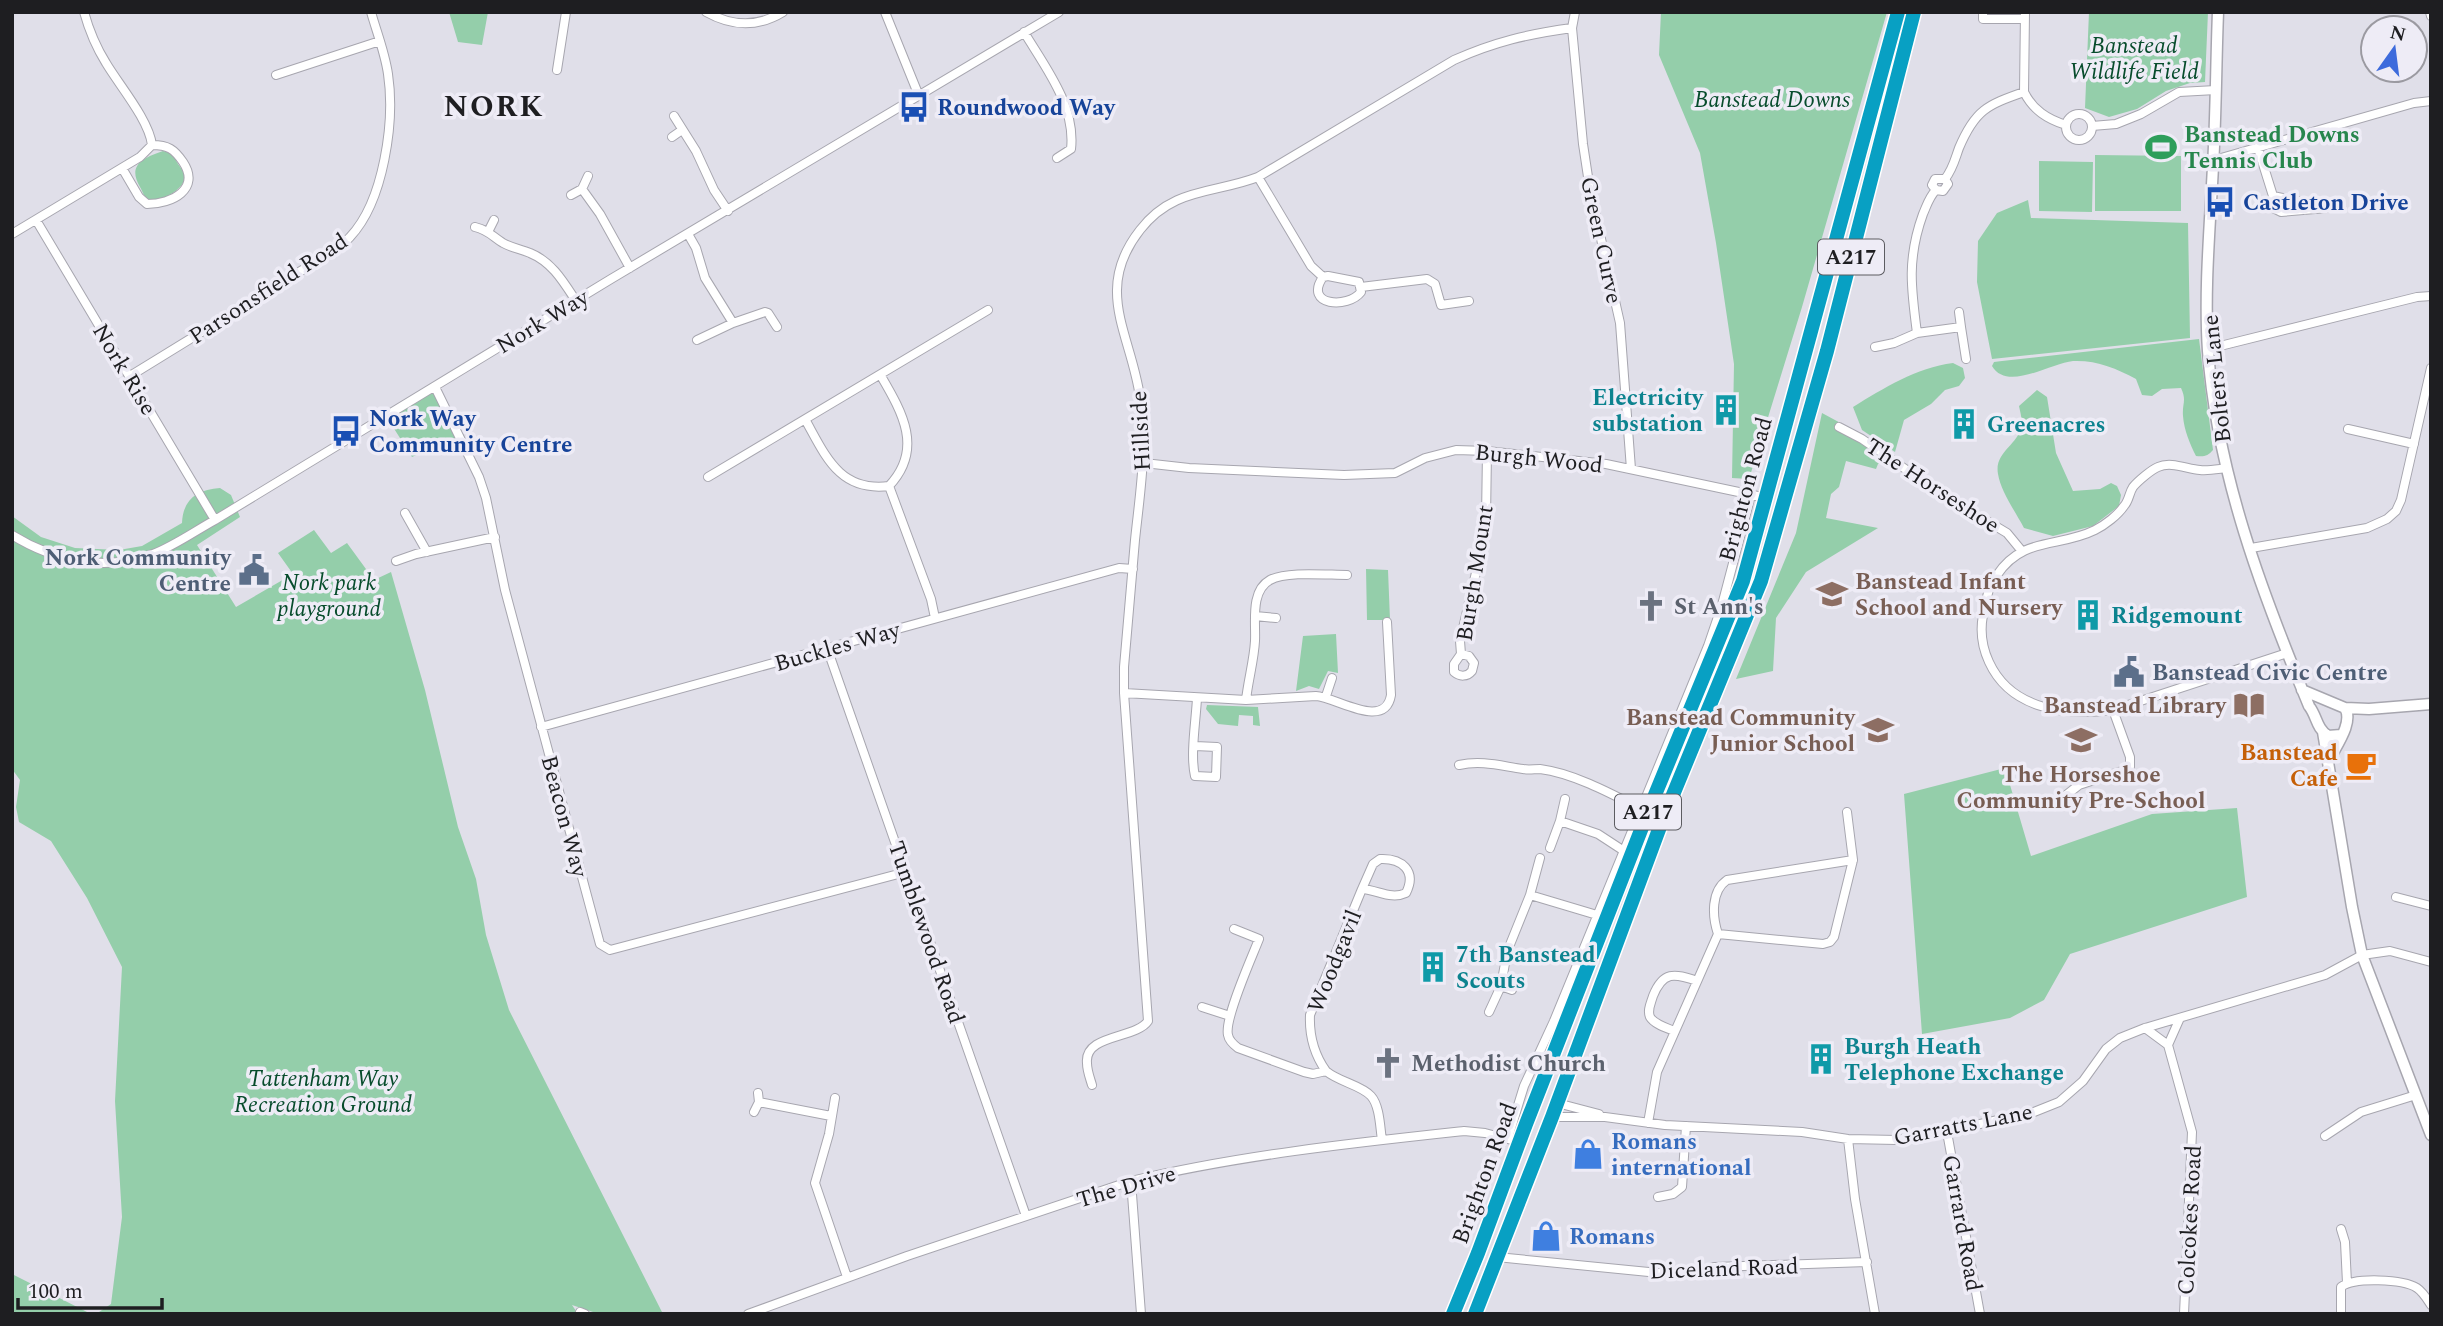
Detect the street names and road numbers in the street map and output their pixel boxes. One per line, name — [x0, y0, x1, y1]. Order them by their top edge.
street label: Green Curve — [1570, 174, 1631, 307]
street label: Parsonsfield Road — [182, 224, 355, 354]
road number: A217 — [1818, 240, 1884, 274]
street label: Nork Way — [490, 280, 597, 364]
street label: Bolters Lane — [2193, 313, 2242, 445]
street label: Nork Rise — [82, 317, 165, 422]
street label: Hillside — [1122, 390, 1161, 472]
street label: Brighton Road — [1710, 413, 1783, 566]
street label: The Horseshoe — [1858, 430, 2006, 543]
street label: Burgh Wood — [1473, 435, 1605, 484]
street label: Burgh Mount — [1447, 503, 1504, 644]
street label: Buckles Way — [770, 613, 905, 682]
street label: Beacon Way — [531, 752, 597, 882]
road number: A217 — [1615, 794, 1681, 830]
street label: Tumblewood Road — [878, 836, 973, 1029]
street label: Woodgavil — [1299, 905, 1372, 1018]
street label: Garratts Lane — [1891, 1095, 2036, 1156]
street label: Brighton Road — [1444, 1098, 1527, 1249]
street label: Colcokes Road — [2169, 1144, 2212, 1296]
street label: Garrard Road — [1932, 1152, 1991, 1295]
street label: The Drive — [1073, 1157, 1180, 1218]
street label: Diceland Road — [1649, 1249, 1799, 1290]

